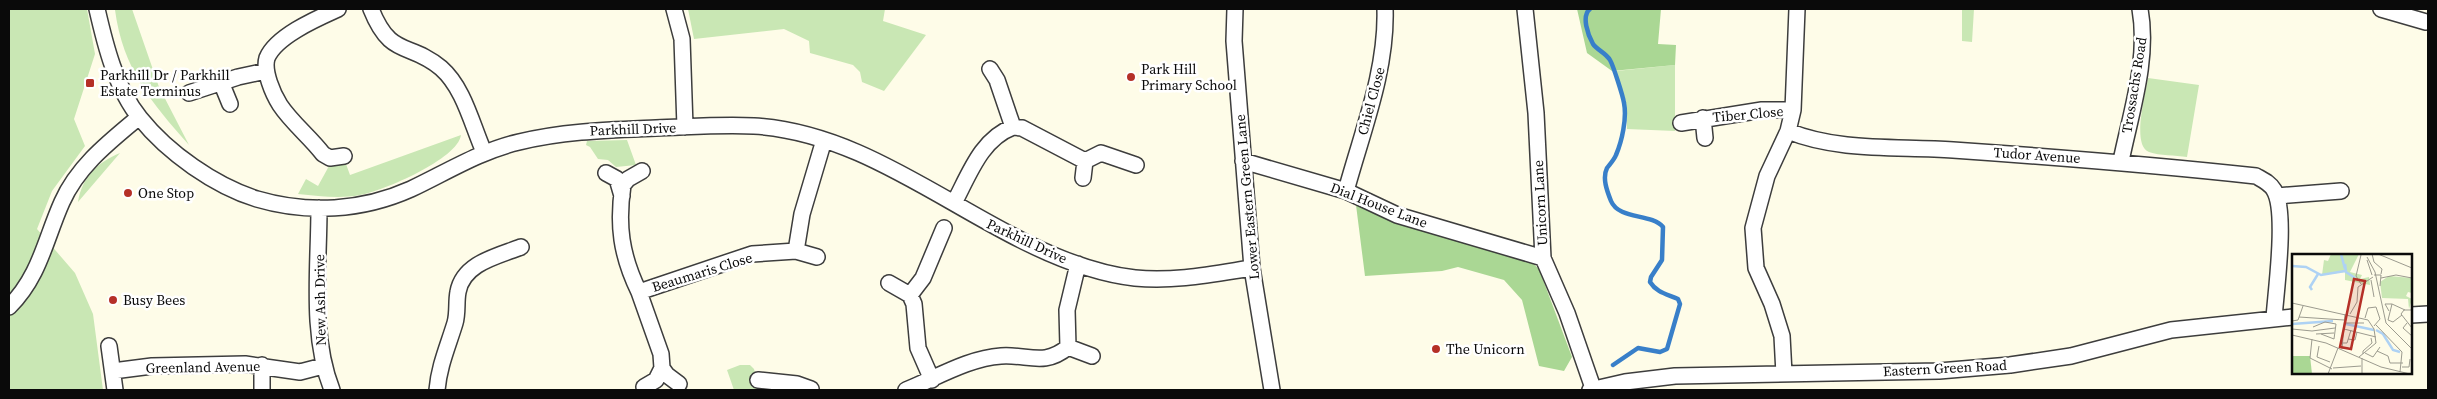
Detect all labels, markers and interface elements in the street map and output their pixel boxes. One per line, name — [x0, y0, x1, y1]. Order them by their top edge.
street label: Trossachs Road — [2117, 36, 2151, 134]
place label: Park Hill Primary School — [1141, 59, 1237, 95]
place label: Parkhill Dr / Parkhill Estate Terminus — [100, 65, 230, 101]
street label: Chiel Close — [1352, 65, 1390, 137]
marker: Park Hill Primary School — [1125, 71, 1137, 83]
marker: Parkhill Dr / Parkhill Estate Terminus — [84, 77, 96, 89]
street label: Tiber Close — [1712, 101, 1784, 127]
street label: Lower Eastern Green Lane — [1230, 113, 1264, 281]
street label: Parkhill Drive — [589, 117, 677, 141]
street label: Tudor Avenue — [1993, 142, 2081, 168]
street label: Unicorn Lane — [1528, 160, 1552, 246]
street label: Dial House Lane — [1328, 177, 1430, 233]
place label: One Stop — [138, 183, 194, 203]
marker: One Stop — [122, 187, 134, 199]
street label: Parkhill Drive — [983, 214, 1071, 268]
street label: Beaumaris Close — [649, 247, 755, 297]
street label: New Ash Drive — [309, 254, 331, 346]
inset map — [2292, 254, 2412, 374]
place label: Busy Bees — [123, 290, 185, 310]
marker: Busy Bees — [107, 294, 119, 306]
place label: The Unicorn — [1446, 339, 1525, 359]
marker: The Unicorn — [1430, 343, 1442, 355]
street label: Eastern Green Road — [1883, 355, 2008, 381]
street label: Greenland Avenue — [145, 356, 261, 378]

